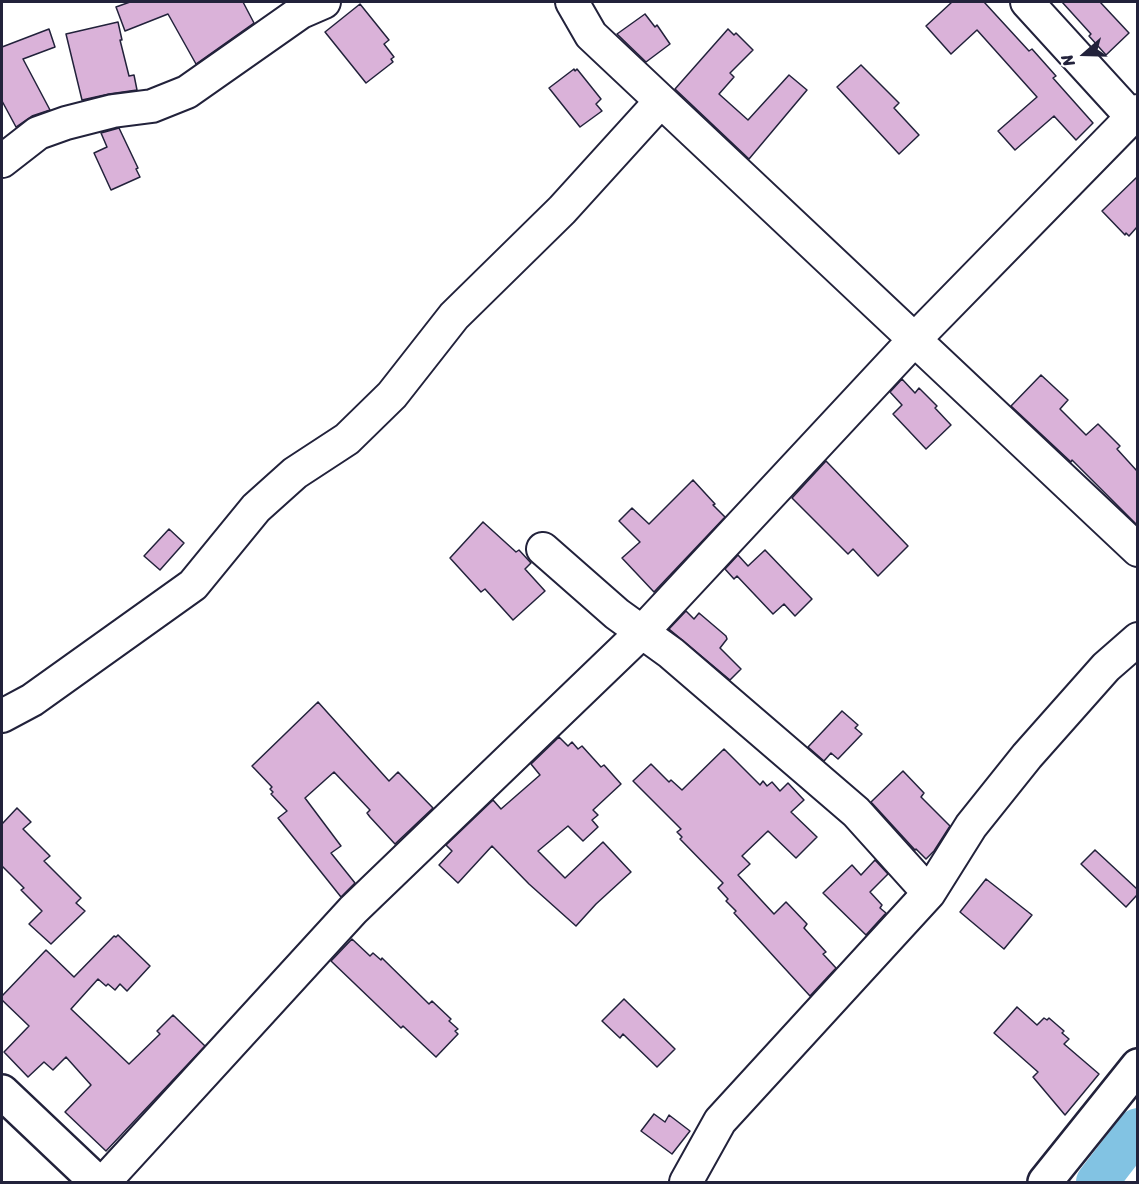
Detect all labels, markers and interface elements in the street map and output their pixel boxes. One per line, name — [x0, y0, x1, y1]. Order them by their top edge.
north arrow — [1055, 24, 1115, 84]
text: N — [1052, 50, 1083, 70]

